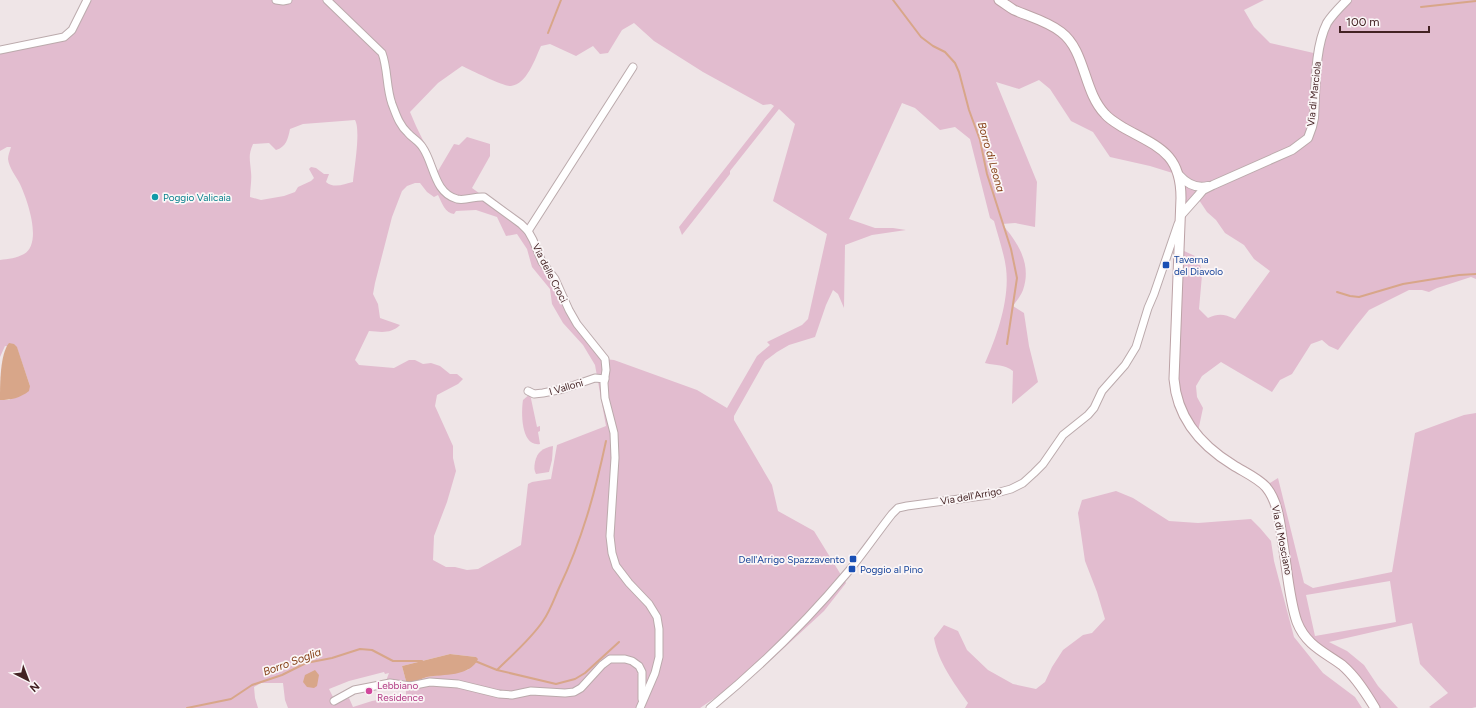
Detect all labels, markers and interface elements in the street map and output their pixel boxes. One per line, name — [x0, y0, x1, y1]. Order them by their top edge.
scale bar — [1340, 8, 1429, 34]
text: 100 m — [1346, 15, 1380, 29]
street label: Via di Marciola — [1304, 61, 1324, 127]
water label: Borro di Leona — [975, 121, 1007, 194]
place label: Poggio Valicaia — [163, 191, 231, 204]
marker: Poggio Valicaia — [150, 192, 160, 202]
street label: Via delle Croci — [530, 241, 570, 305]
place label: Taverna del Diavolo — [1174, 253, 1223, 278]
marker: Taverna del Diavolo — [1161, 260, 1171, 270]
street label: I Valloni — [547, 376, 585, 398]
street label: Via dell'Arrigo — [939, 484, 1003, 508]
street label: Via di Mosciano — [1269, 504, 1295, 576]
place label: Dell'Arrigo Spazzavento — [739, 553, 845, 566]
marker: Dell'Arrigo Spazzavento — [848, 554, 858, 564]
place label: Poggio al Pino — [860, 563, 923, 576]
marker: Poggio al Pino — [847, 564, 857, 574]
water label: Borro Soglia — [261, 645, 323, 678]
north arrow — [8, 660, 48, 700]
text: N — [27, 679, 42, 695]
place label: Lebbiano Residence — [377, 679, 424, 704]
marker: Lebbiano Residence — [364, 686, 374, 696]

